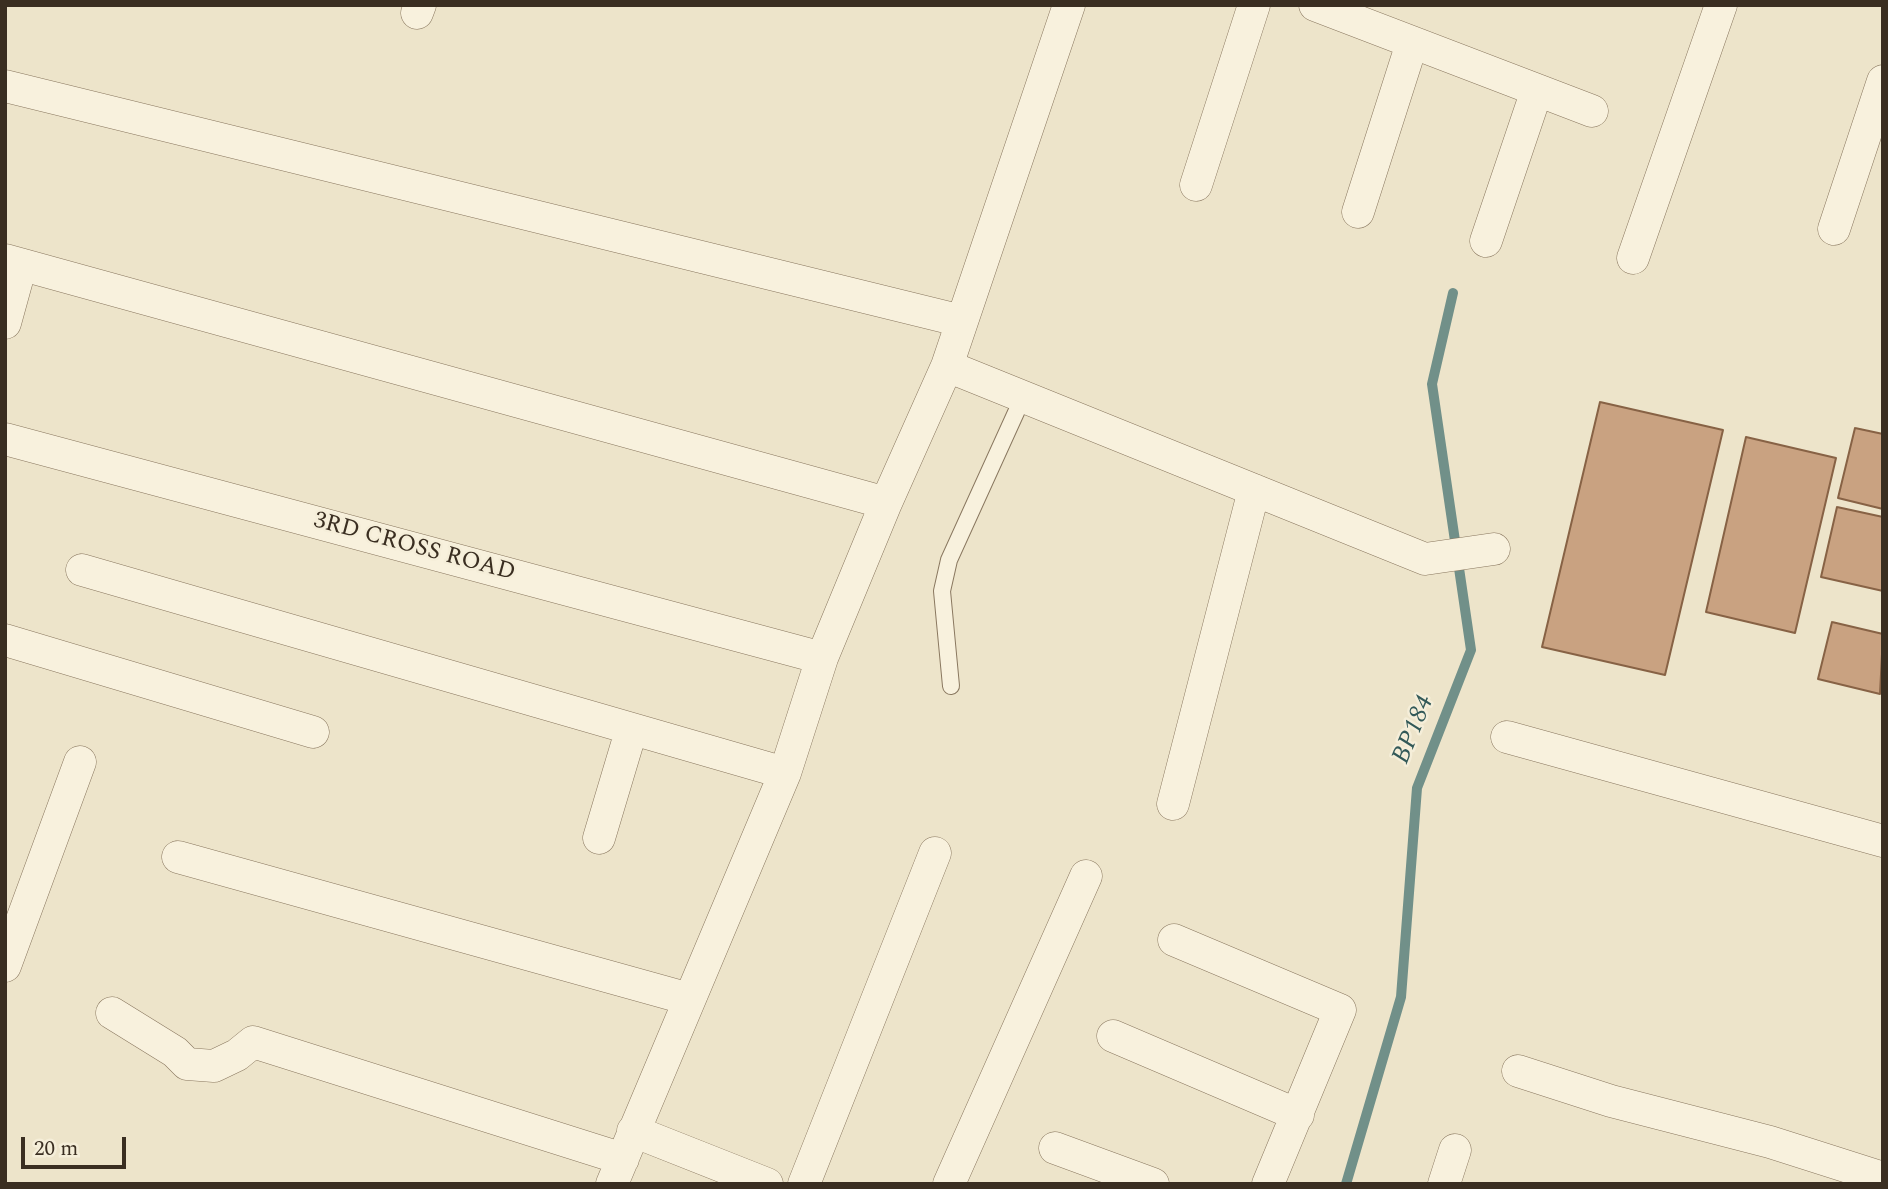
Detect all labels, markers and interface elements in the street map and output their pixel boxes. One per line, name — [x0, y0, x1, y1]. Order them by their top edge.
street label: 3RD CROSS ROAD — [310, 507, 518, 589]
water label: BP184 — [1387, 691, 1443, 769]
scale bar — [24, 1122, 130, 1166]
text: 20 m — [34, 1133, 78, 1165]

